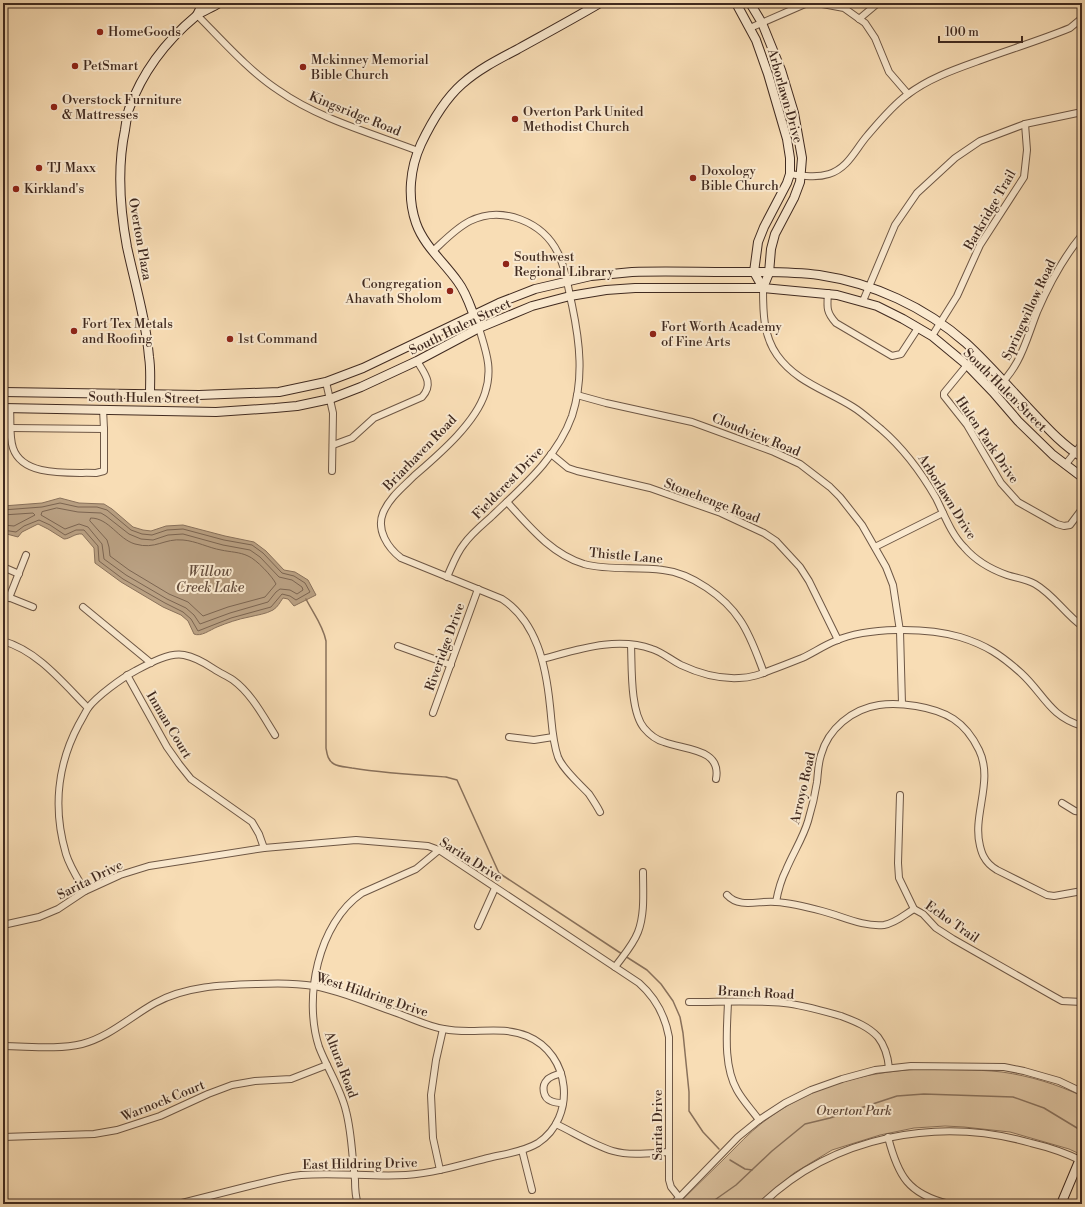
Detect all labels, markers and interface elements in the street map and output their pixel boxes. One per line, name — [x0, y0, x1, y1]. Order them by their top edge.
scale bar — [939, 18, 1022, 44]
place label: HomeGoods — [108, 24, 181, 40]
text: 100 m — [945, 25, 979, 40]
marker: HomeGoods — [95, 27, 105, 37]
street label: Arborlawn Drive — [764, 46, 806, 145]
place label: Mckinney Memorial Bible Church — [310, 52, 429, 83]
place label: PetSmart — [83, 58, 139, 74]
marker: PetSmart — [70, 61, 80, 71]
marker: Mckinney Memorial Bible Church — [298, 62, 308, 72]
street label: Kingsridge Road — [307, 88, 404, 140]
place label: Overstock Furniture & Mattresses — [62, 92, 182, 123]
marker: Overstock Furniture & Mattresses — [49, 102, 59, 112]
place label: Overton Park United Methodist Church — [523, 104, 644, 135]
marker: Overton Park United Methodist Church — [510, 114, 520, 124]
place label: TJ Maxx — [47, 160, 96, 176]
marker: TJ Maxx — [34, 163, 44, 173]
place label: Doxology Bible Church — [700, 163, 779, 194]
street label: Barkridge Trail — [960, 167, 1020, 254]
marker: Doxology Bible Church — [688, 173, 698, 183]
place label: Kirkland's — [24, 181, 84, 197]
marker: Kirkland's — [11, 184, 21, 194]
street label: Overton Plaza — [125, 197, 155, 282]
place label: Southwest Regional Library — [514, 249, 614, 280]
street label: Springwillow Road — [999, 257, 1060, 363]
marker: Southwest Regional Library — [501, 259, 511, 269]
place label: Congregation Ahavath Sholom — [345, 276, 443, 307]
marker: Congregation Ahavath Sholom — [445, 286, 455, 296]
street label: South Hulen Street — [406, 295, 514, 359]
place label: Fort Tex Metals and Roofing — [82, 316, 173, 347]
place label: Fort Worth Academy of Fine Arts — [661, 319, 782, 350]
marker: Fort Tex Metals and Roofing — [69, 326, 79, 336]
marker: Fort Worth Academy of Fine Arts — [648, 329, 658, 339]
place label: 1st Command — [238, 331, 318, 347]
marker: 1st Command — [225, 334, 235, 344]
street label: South Hulen Street — [960, 345, 1050, 435]
street label: South Hulen Street — [88, 389, 200, 407]
street label: Hulen Park Drive — [952, 393, 1022, 487]
street label: Cloudview Road — [709, 410, 803, 460]
street label: Briarhaven Road — [379, 411, 461, 495]
street label: Fieldcrest Drive — [469, 443, 547, 523]
street label: Arborlawn Drive — [914, 451, 980, 543]
street label: Stonehenge Road — [662, 475, 763, 527]
street label: Thistle Lane — [588, 545, 664, 567]
water label: Willow Creek Lake — [176, 563, 245, 597]
street label: Riveridge Drive — [422, 600, 468, 693]
street label: Inman Court — [143, 689, 195, 762]
street label: Arroyo Road — [787, 750, 819, 827]
street label: Sarita Drive — [437, 834, 506, 886]
street label: Sarita Drive — [55, 857, 126, 903]
street label: Echo Trail — [922, 898, 982, 946]
street label: West Hildring Drive — [313, 969, 431, 1021]
street label: Branch Road — [717, 983, 795, 1003]
street label: Altura Road — [321, 1029, 361, 1101]
street label: Warnock Court — [118, 1077, 207, 1125]
street label: Sarita Drive — [650, 1089, 666, 1161]
park label: Overton Park — [816, 1103, 892, 1119]
street label: East Hildring Drive — [302, 1155, 418, 1173]

